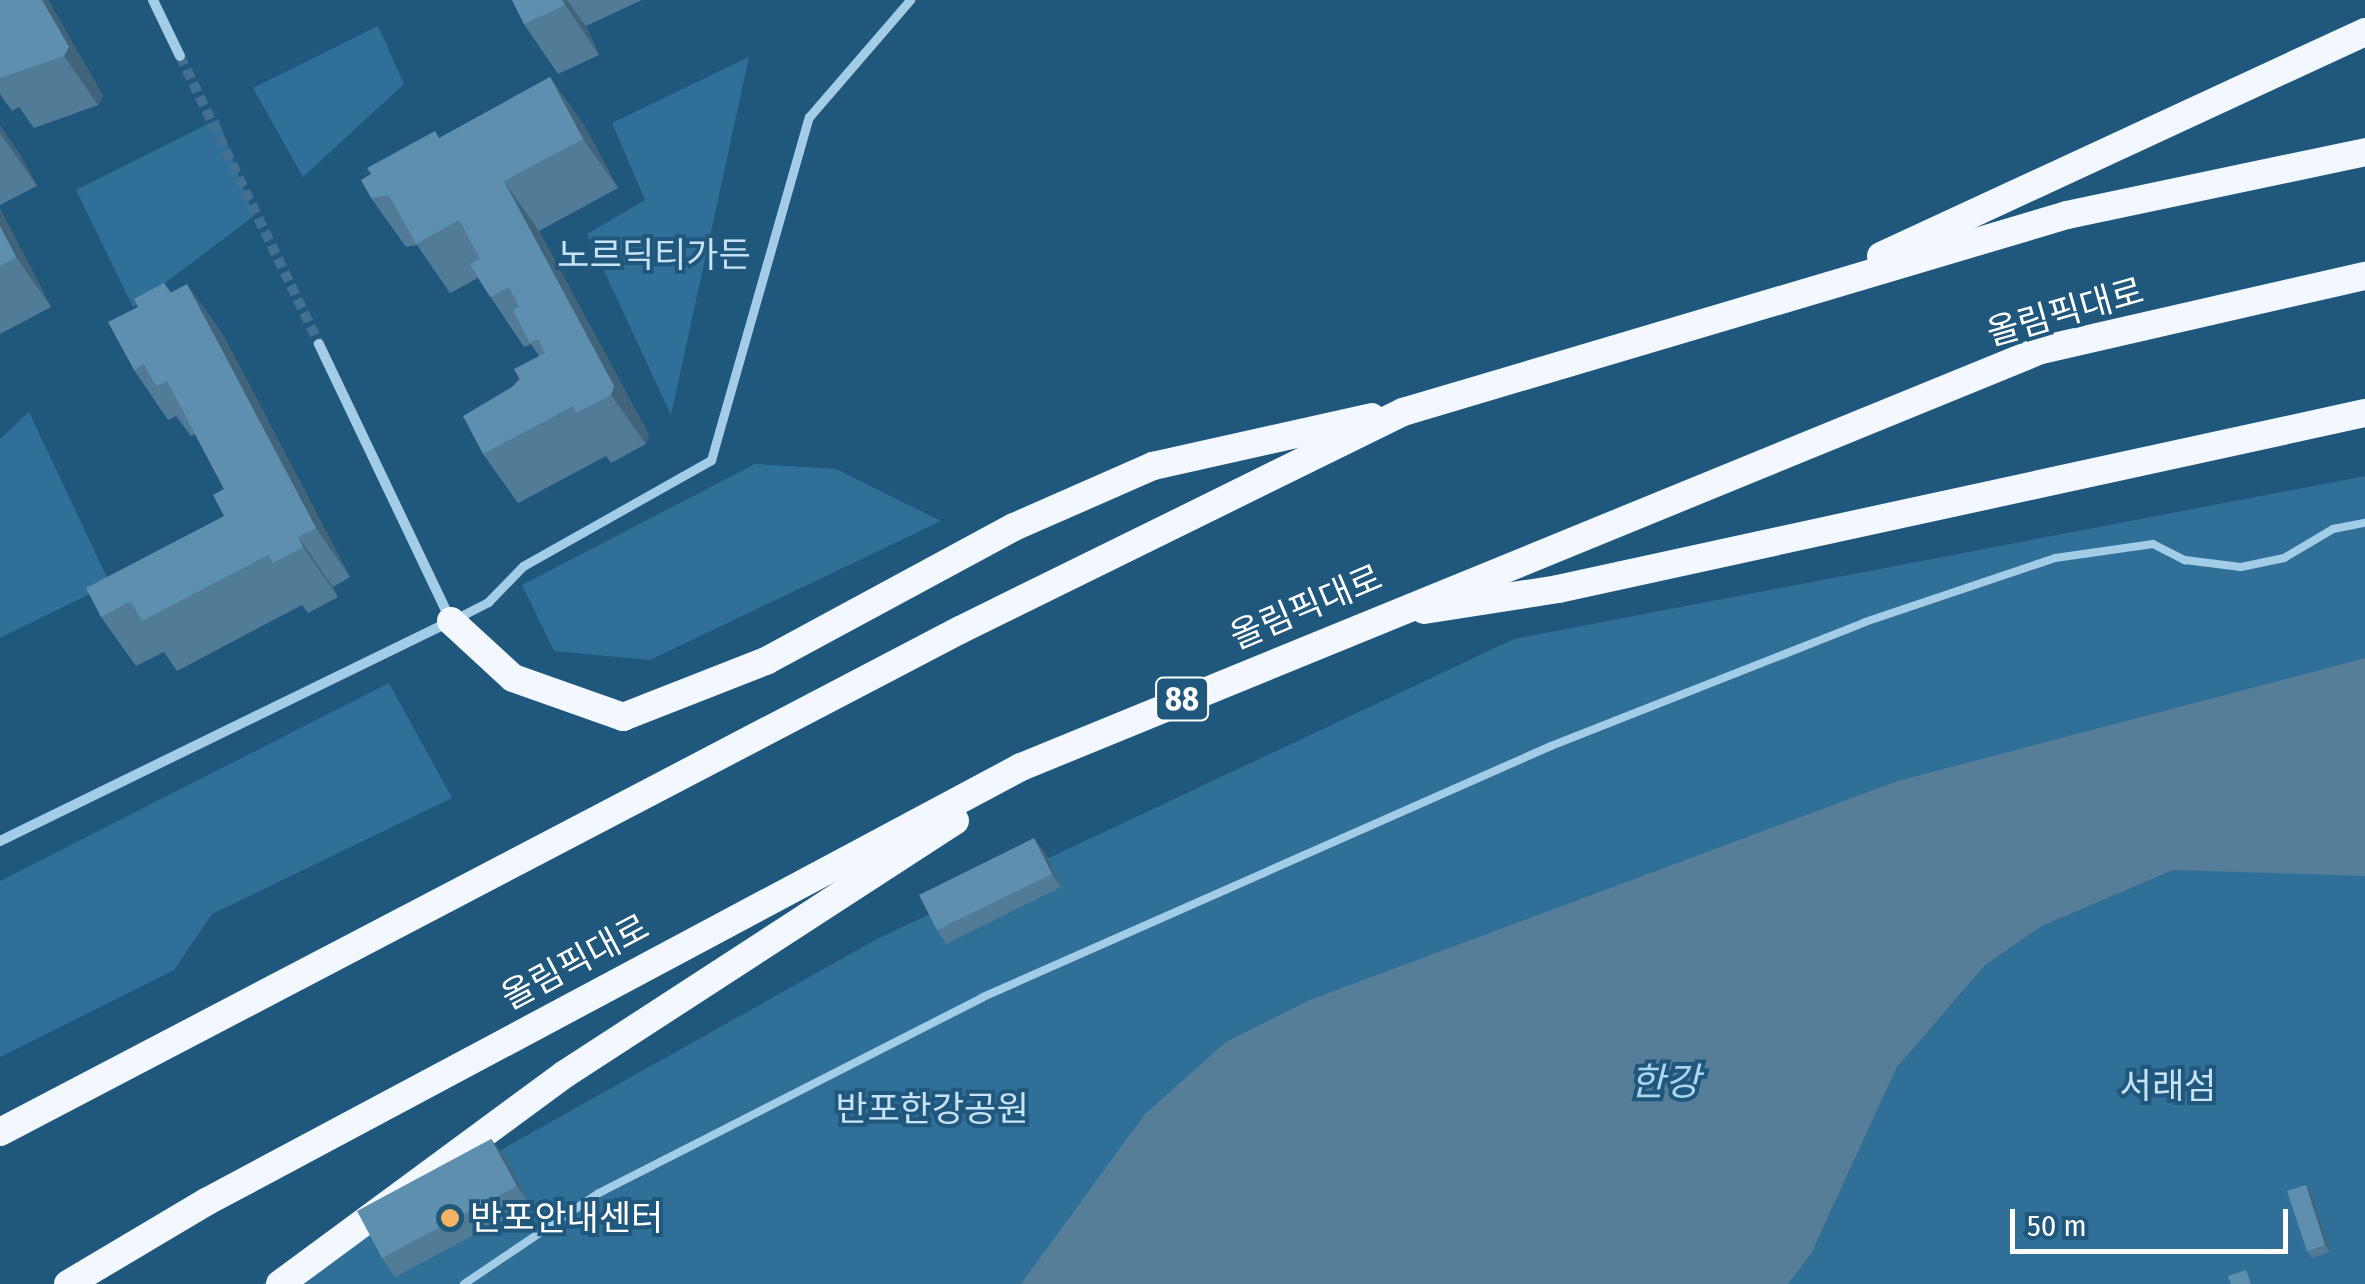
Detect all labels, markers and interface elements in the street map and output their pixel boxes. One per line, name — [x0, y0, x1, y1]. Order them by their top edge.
park label: 노르딕티가든 — [557, 234, 751, 276]
street label: 올림픽대로 — [1982, 270, 2148, 354]
street label: 올림픽대로 — [1224, 556, 1388, 658]
road number: 88 — [1154, 672, 1210, 726]
street label: 올림픽대로 — [494, 906, 656, 1018]
water label: 한강 — [1630, 1060, 1700, 1106]
park label: 서래섬 — [2120, 1065, 2216, 1107]
park label: 반포한강공원 — [835, 1088, 1029, 1130]
scale bar — [2015, 1189, 2292, 1251]
place label: 반포안내센터 — [470, 1197, 663, 1239]
marker: 반포안내센터 — [439, 1207, 461, 1229]
text: 50 m — [2027, 1208, 2087, 1244]

